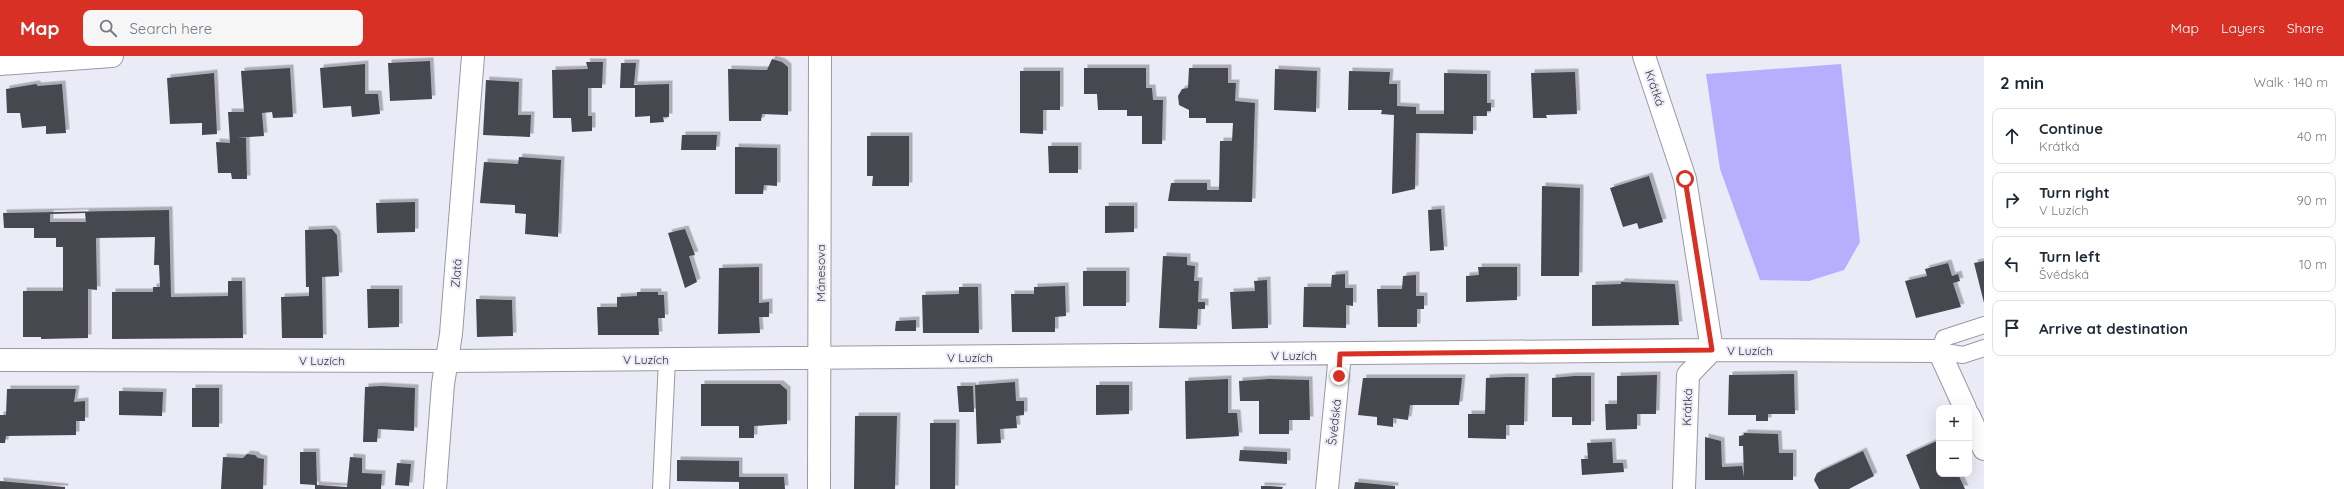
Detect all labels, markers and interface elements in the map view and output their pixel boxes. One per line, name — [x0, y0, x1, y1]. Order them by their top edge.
search box — [83, 10, 363, 46]
text: Map — [20, 16, 59, 40]
icon: search — [97, 17, 119, 39]
text: Search here — [129, 19, 212, 38]
text: Map — [2170, 19, 2199, 37]
text: Layers — [2221, 19, 2265, 37]
text: Share — [2287, 19, 2324, 37]
street label: Krátká — [1642, 68, 1668, 108]
text: 2 min — [2000, 72, 2044, 93]
text: Walk · 140 m — [2253, 74, 2328, 90]
text: Continue — [2039, 119, 2103, 138]
icon: ahead — [2001, 125, 2023, 147]
text: 40 m — [2297, 128, 2327, 144]
text: Krátká — [2039, 138, 2080, 154]
route start — [1676, 170, 1694, 188]
text: Turn right — [2039, 183, 2110, 202]
icon: right — [2001, 189, 2023, 211]
text: 90 m — [2297, 192, 2327, 208]
text: V Luzích — [2039, 202, 2089, 218]
street label: Mánesova — [813, 244, 828, 302]
text: Turn left — [2039, 247, 2101, 266]
icon: left — [2001, 253, 2023, 275]
text: 10 m — [2299, 256, 2327, 272]
street label: Zlatá — [447, 258, 465, 288]
text: Švédská — [2039, 266, 2089, 282]
icon: arrive — [2001, 317, 2023, 339]
text: Arrive at destination — [2039, 319, 2188, 338]
street label: V Luzích — [1727, 343, 1773, 358]
street label: V Luzích — [1271, 348, 1317, 363]
street label: V Luzích — [947, 350, 993, 365]
street label: V Luzích — [623, 352, 669, 367]
street label: V Luzích — [299, 353, 345, 368]
route end — [1330, 367, 1348, 385]
street label: Krátká — [1679, 388, 1695, 426]
street label: Švédská — [1324, 398, 1344, 446]
map controls — [1936, 405, 1972, 477]
button: + — [1936, 405, 1972, 441]
button: − — [1936, 441, 1972, 477]

